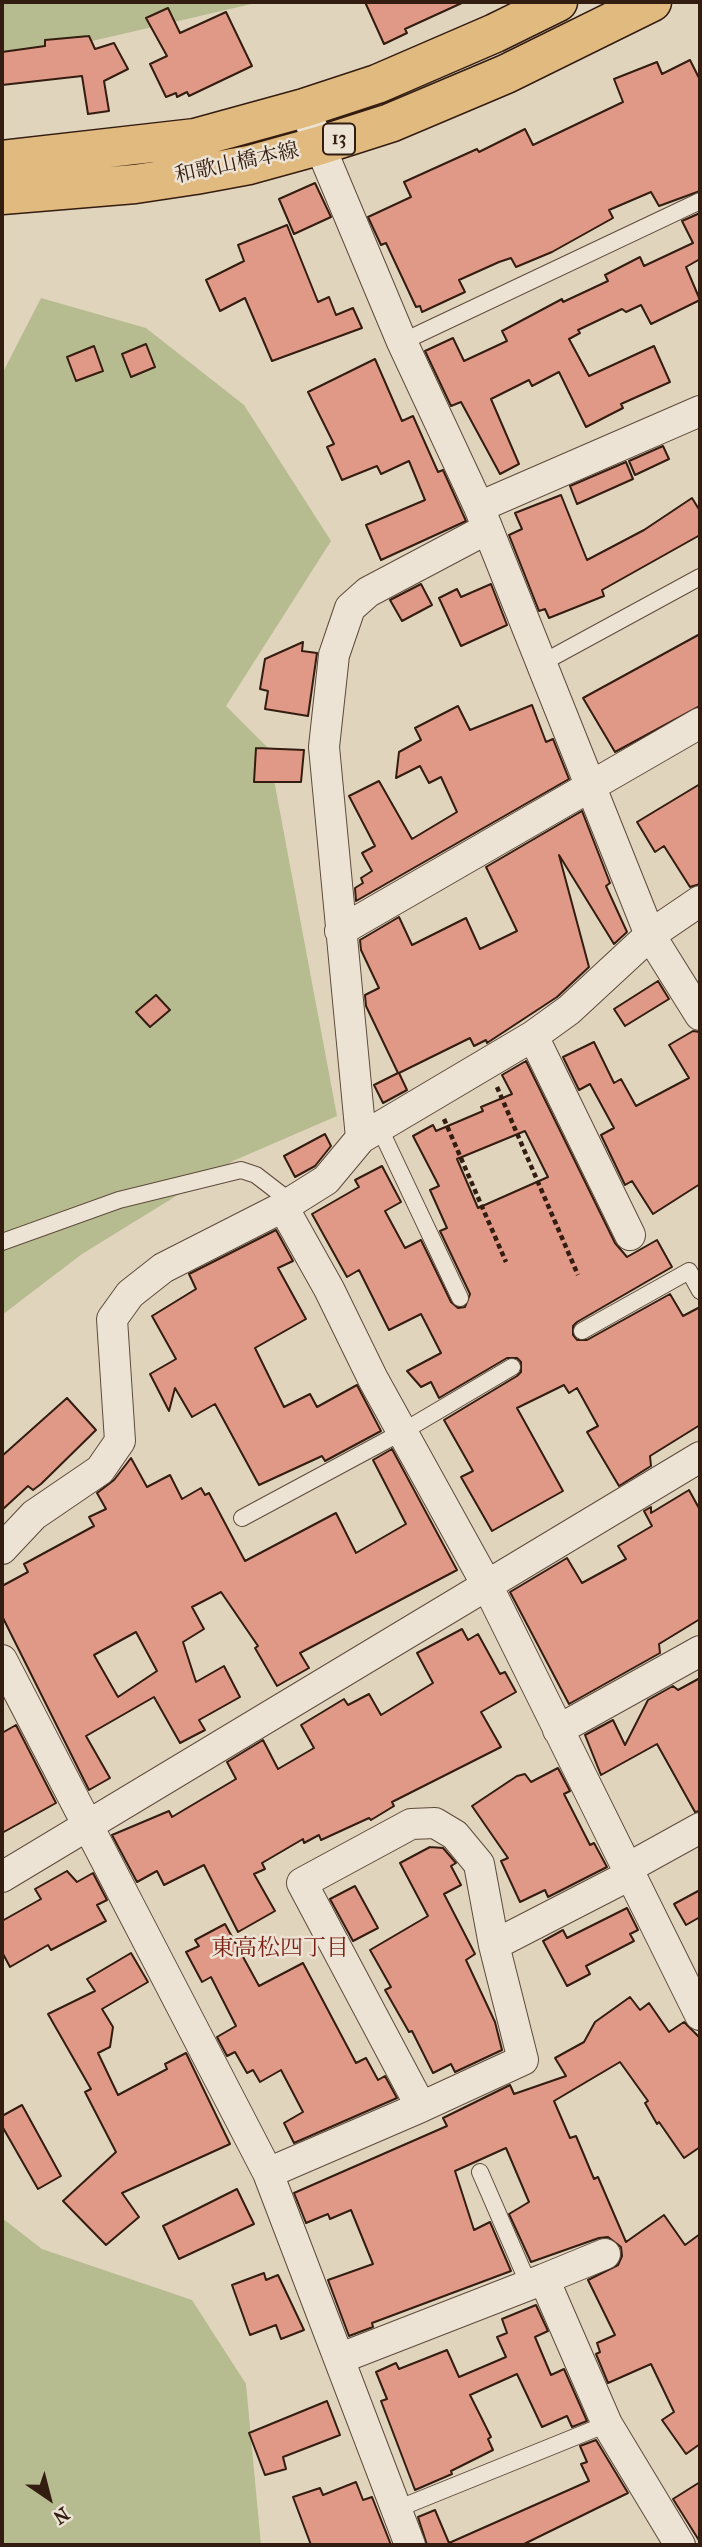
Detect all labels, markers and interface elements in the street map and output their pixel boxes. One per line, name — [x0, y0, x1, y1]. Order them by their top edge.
road number: 13 — [323, 124, 355, 154]
street label: 和歌山橋本線 — [173, 139, 301, 189]
district label: 東高松四丁目 — [211, 1935, 349, 1963]
north arrow — [14, 2463, 84, 2533]
text: N — [49, 2502, 73, 2528]

